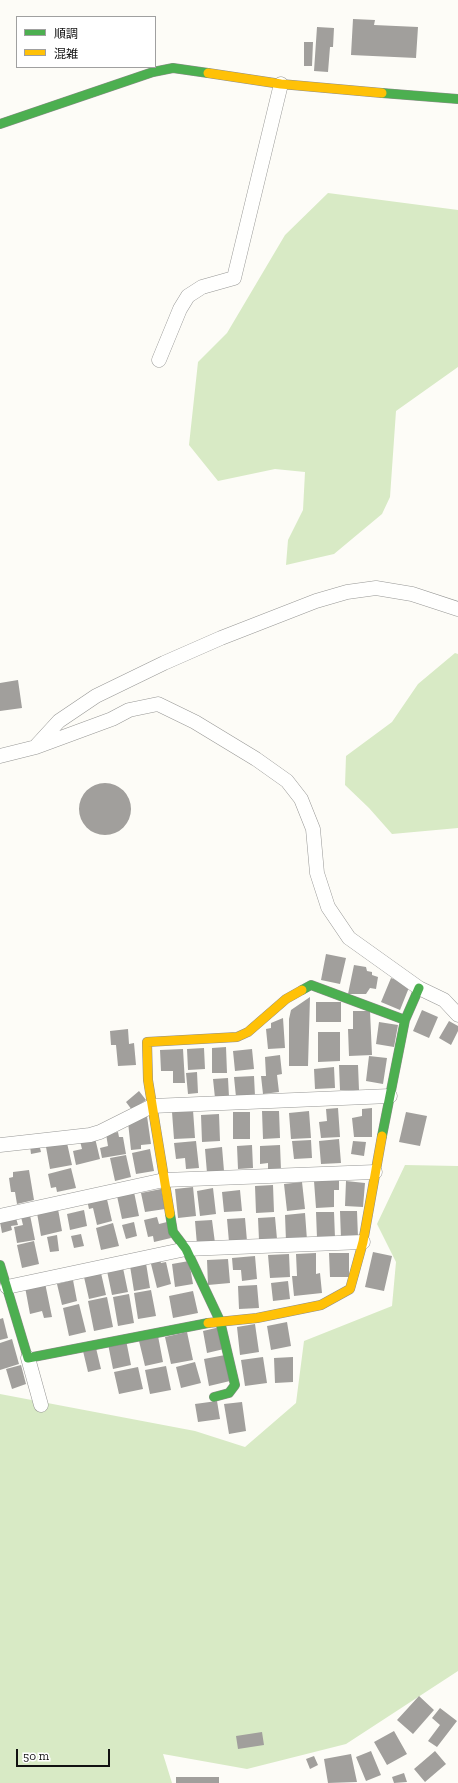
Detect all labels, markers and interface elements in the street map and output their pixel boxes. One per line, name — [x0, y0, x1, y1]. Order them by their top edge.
legend — [16, 16, 156, 68]
text: 順調 — [54, 27, 78, 41]
text: 混雑 — [54, 47, 78, 61]
scale bar — [18, 1741, 112, 1767]
text: 50 m — [23, 1749, 49, 1763]

